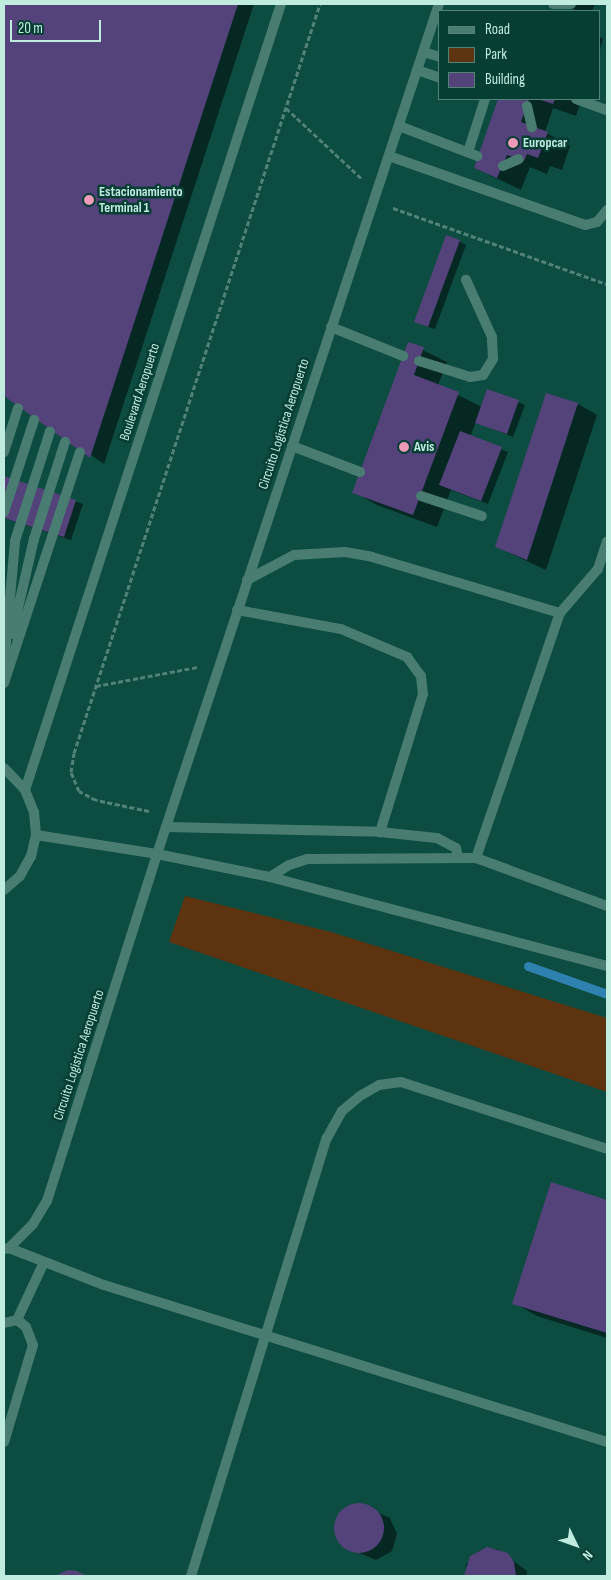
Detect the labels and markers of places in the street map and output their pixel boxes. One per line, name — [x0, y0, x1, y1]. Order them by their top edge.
place label: Europcar — [523, 135, 567, 151]
marker: Europcar — [507, 137, 519, 149]
place label: Estacionamiento Terminal 1 — [99, 184, 183, 216]
marker: Estacionamiento Terminal 1 — [83, 194, 95, 206]
place label: Avis — [414, 439, 434, 455]
marker: Avis — [398, 441, 410, 453]

